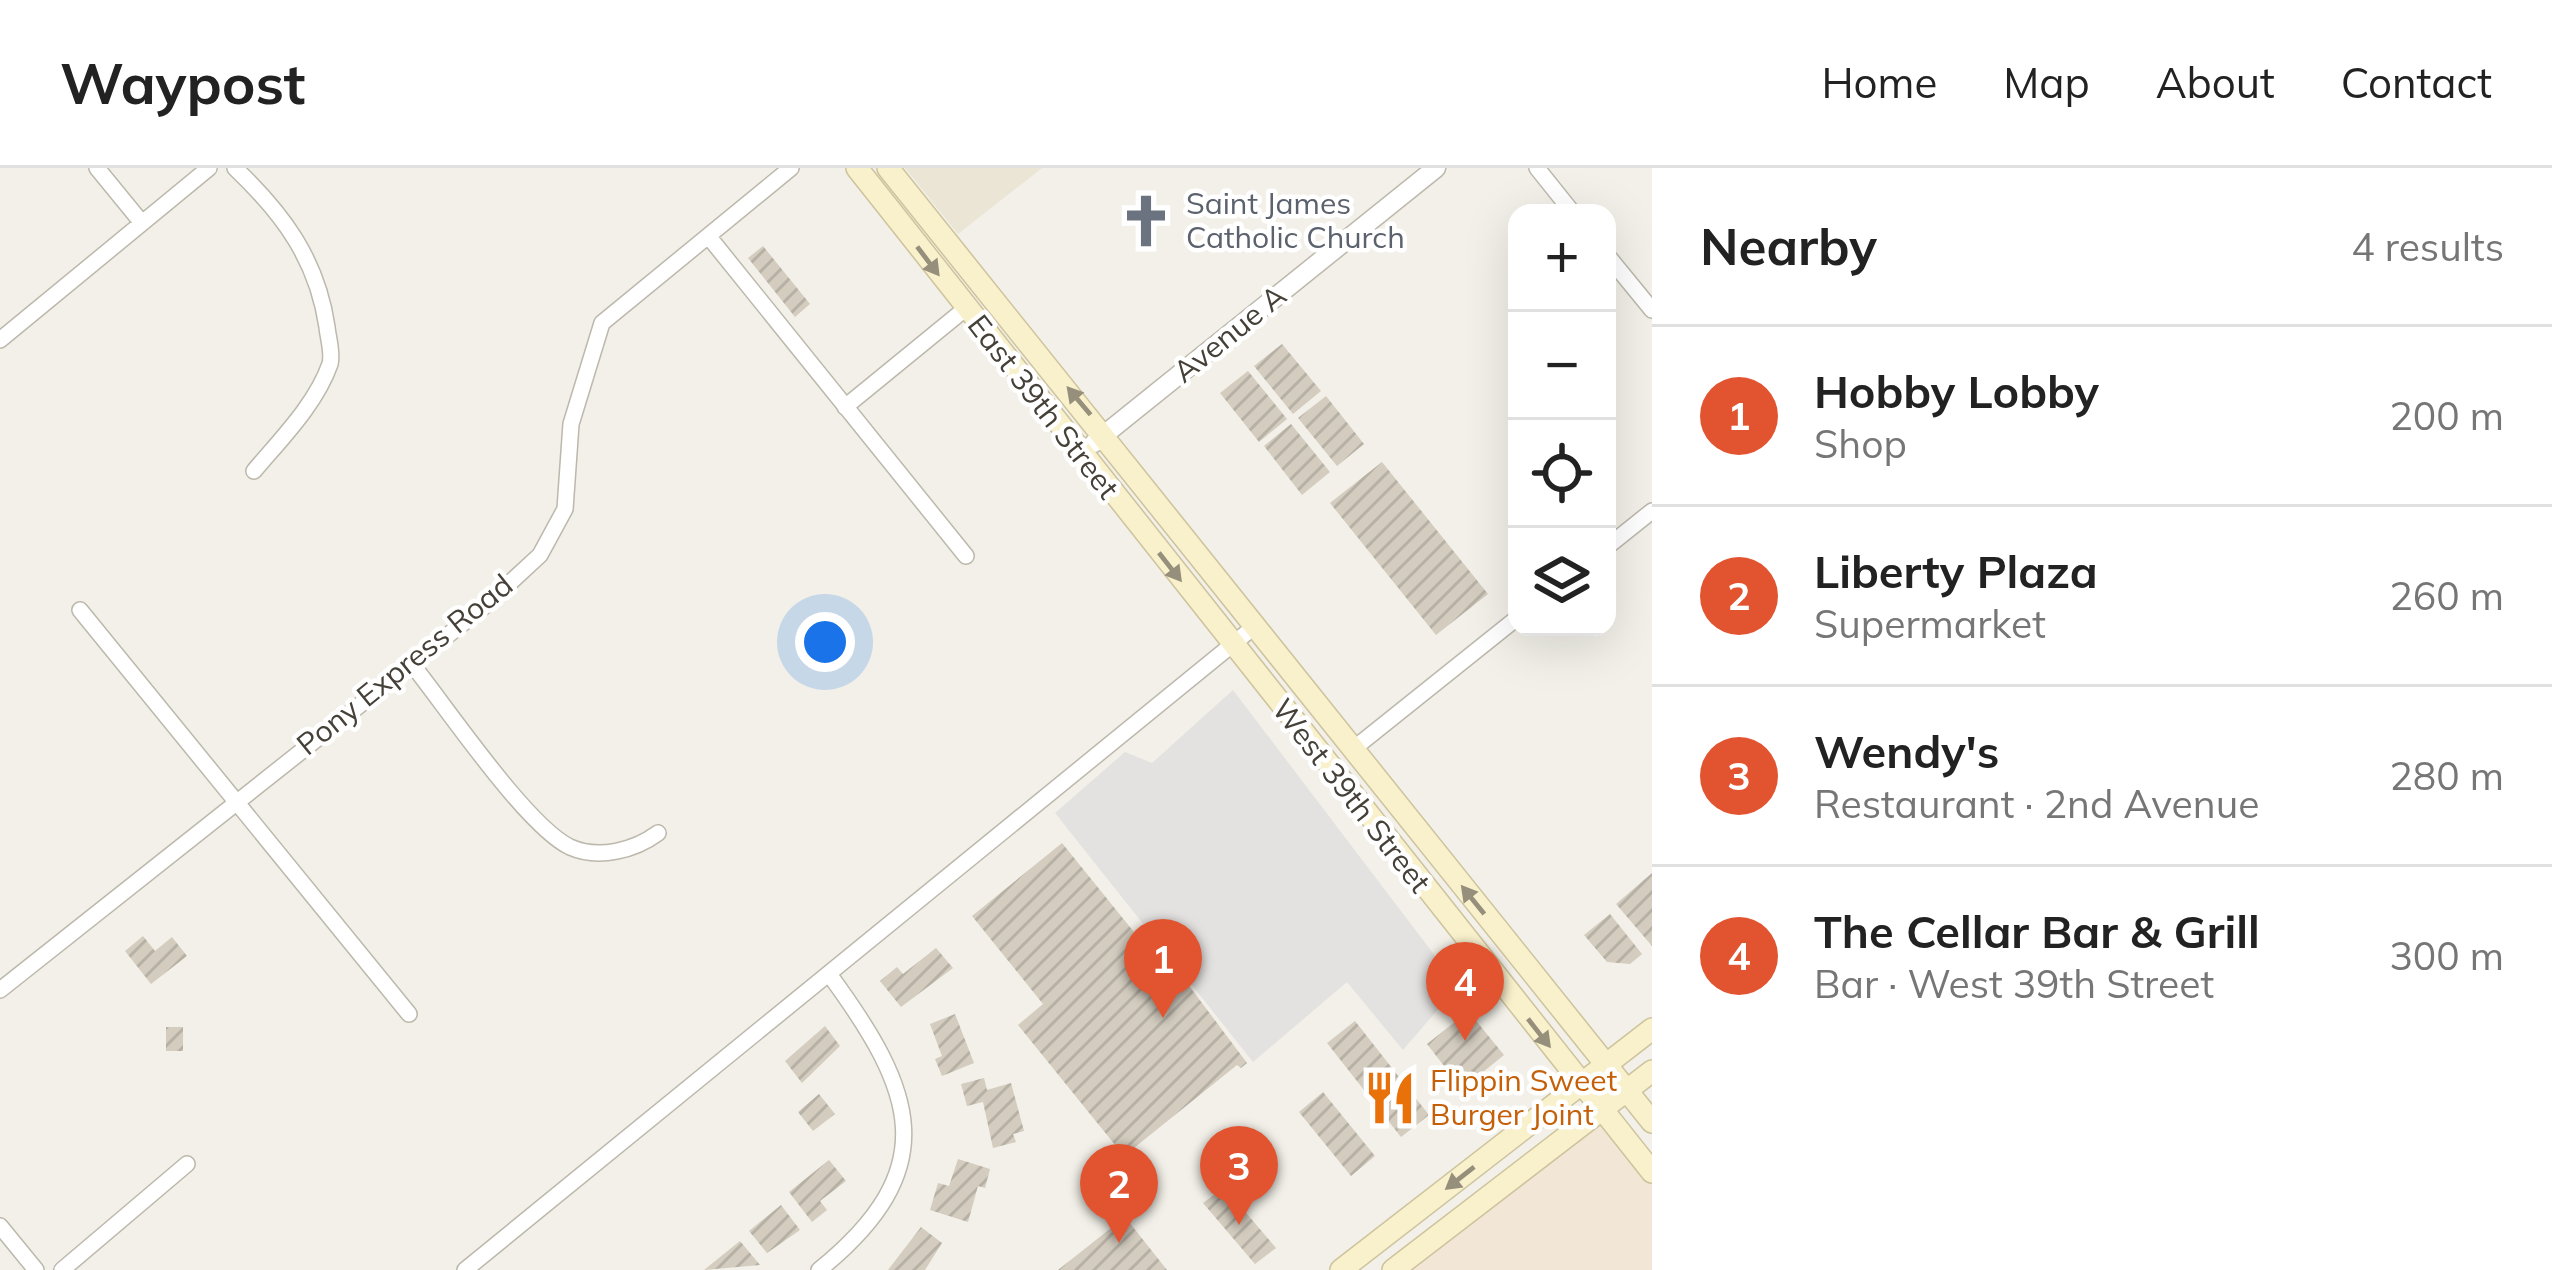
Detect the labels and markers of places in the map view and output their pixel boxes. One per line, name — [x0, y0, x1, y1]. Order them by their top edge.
place label: Saint James Catholic Church — [1186, 184, 1405, 256]
church icon: Saint James Catholic Church — [1117, 192, 1175, 250]
pin: 1 — [1124, 919, 1202, 1018]
pin: 4 — [1426, 942, 1504, 1041]
place label: Flippin Sweet Burger Joint — [1430, 1061, 1617, 1133]
restaurant icon: Flippin Sweet Burger Joint — [1361, 1069, 1419, 1127]
pin: 3 — [1200, 1126, 1278, 1225]
pin: 2 — [1080, 1144, 1158, 1243]

